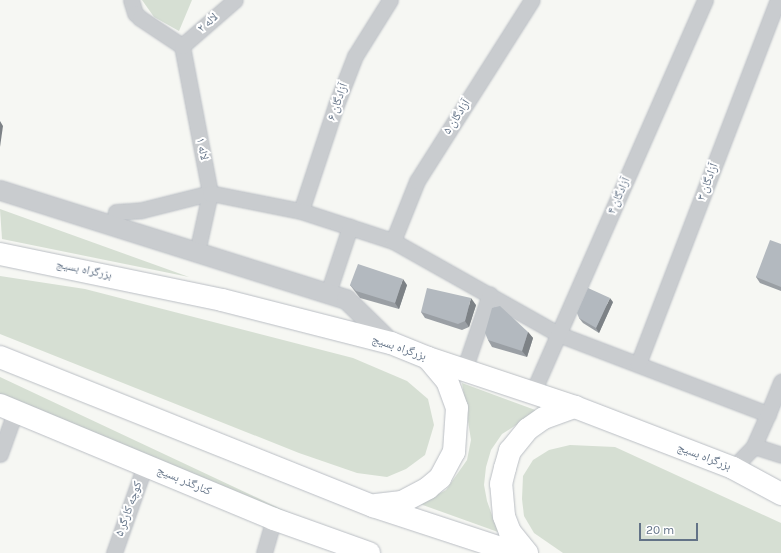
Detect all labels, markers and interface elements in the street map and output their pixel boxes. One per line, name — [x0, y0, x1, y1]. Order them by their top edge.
street label: لاله ۲ — [195, 10, 221, 36]
street label: آزادگان ۶ — [325, 81, 351, 123]
street label: آزادگان ۵ — [440, 97, 474, 137]
street label: لاله ۱ — [193, 137, 211, 161]
street label: آزادگان ۳ — [694, 161, 722, 203]
street label: آزادگان ۴ — [605, 175, 633, 217]
street label: بزرگراه بسیج — [55, 257, 113, 283]
street label: بزرگراه بسیج — [370, 332, 428, 364]
street label: بزرگراه بسیج — [675, 440, 733, 474]
street label: کنارگذر بسیج — [155, 463, 213, 499]
street label: کوچه کارگر ۵ — [112, 480, 146, 538]
scale bar — [641, 515, 700, 541]
text: 20 m — [646, 523, 674, 537]

